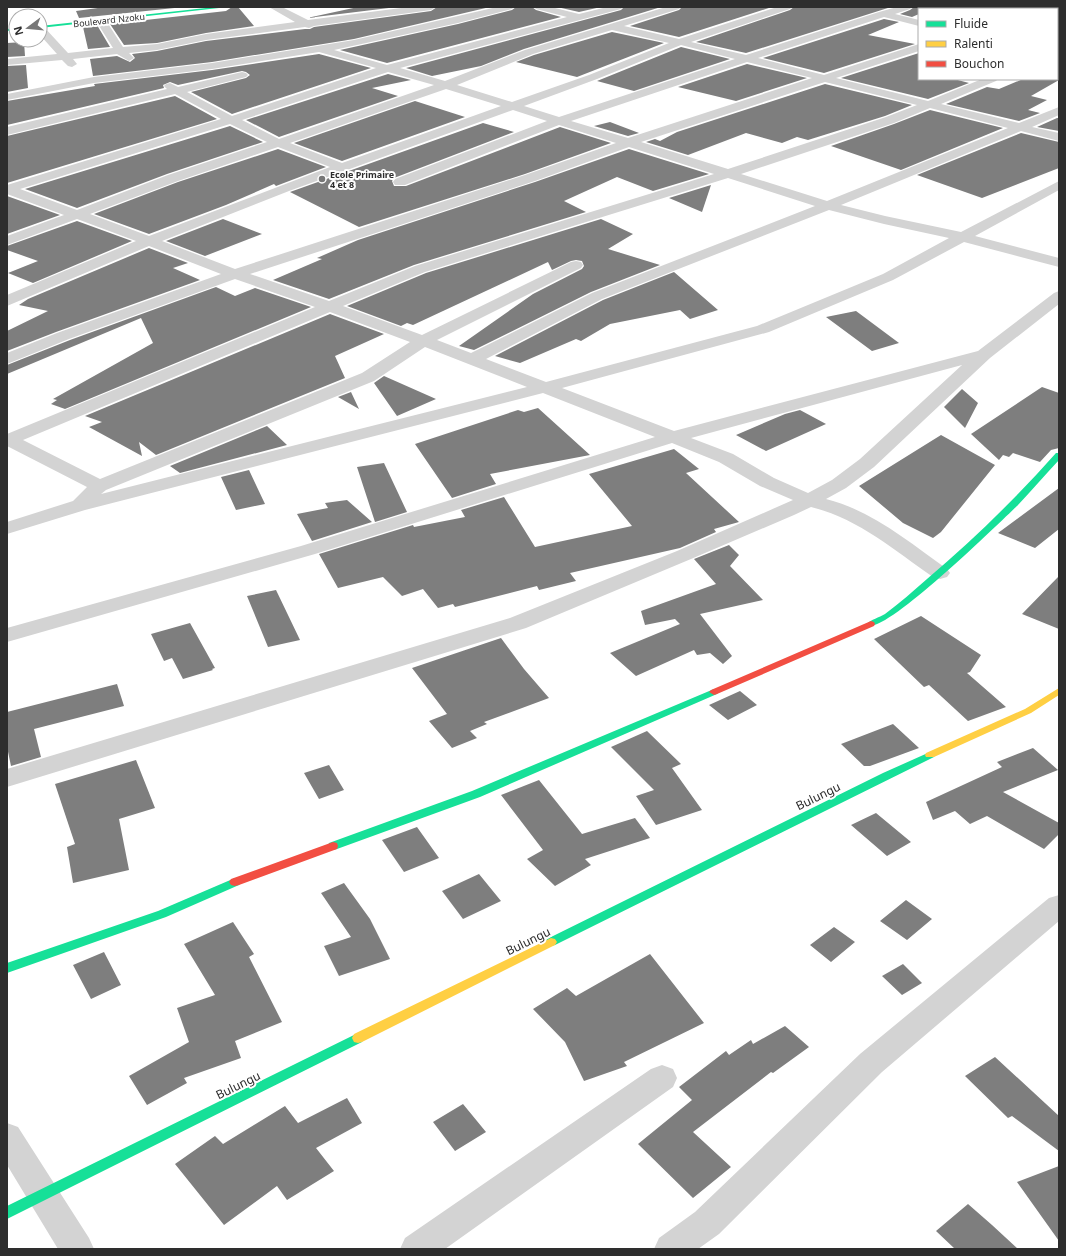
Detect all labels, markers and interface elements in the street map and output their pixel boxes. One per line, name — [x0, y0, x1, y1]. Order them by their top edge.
north arrow — [8, 8, 48, 48]
legend — [918, 8, 1058, 80]
street label: Boulevard Nzoku — [73, 10, 145, 30]
text: Fluide — [954, 15, 988, 32]
text: N — [9, 25, 26, 37]
text: Ralenti — [954, 35, 993, 52]
text: Bouchon — [954, 55, 1004, 72]
place label: Ecole Primaire 4 et 8 — [330, 168, 394, 191]
marker: Ecole Primaire 4 et 8 — [317, 174, 327, 184]
street label: Bulungu — [793, 778, 843, 814]
street label: Bulungu — [503, 923, 553, 959]
street label: Bulungu — [213, 1067, 263, 1103]

